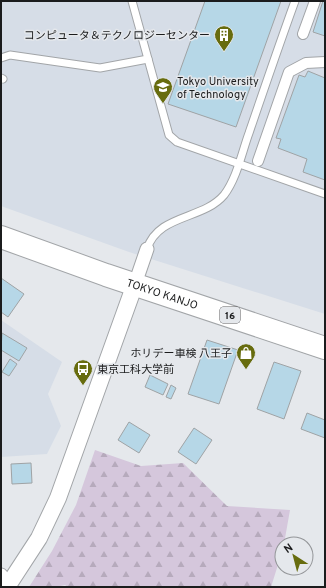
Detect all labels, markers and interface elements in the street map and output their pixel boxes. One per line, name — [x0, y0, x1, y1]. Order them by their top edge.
building icon: コンピュータ＆テクノロジーセンター — [213, 24, 235, 52]
place label: コンピュータ＆テクノロジーセンター — [24, 29, 210, 43]
place label: Tokyo University of Technology — [177, 75, 259, 102]
school or university icon: Tokyo University of Technology — [152, 76, 174, 104]
street label: TOKYO KANJO — [125, 276, 199, 313]
road number: 16 — [220, 307, 240, 323]
shop icon: ホリデー車検 八王子 — [235, 342, 257, 370]
place label: ホリデー車検 八王子 — [130, 347, 232, 361]
bus stop icon: 東京工科大学前 — [72, 358, 94, 386]
place label: 東京工科大学前 — [97, 363, 174, 377]
north arrow — [274, 536, 314, 576]
text: N — [281, 541, 296, 557]

